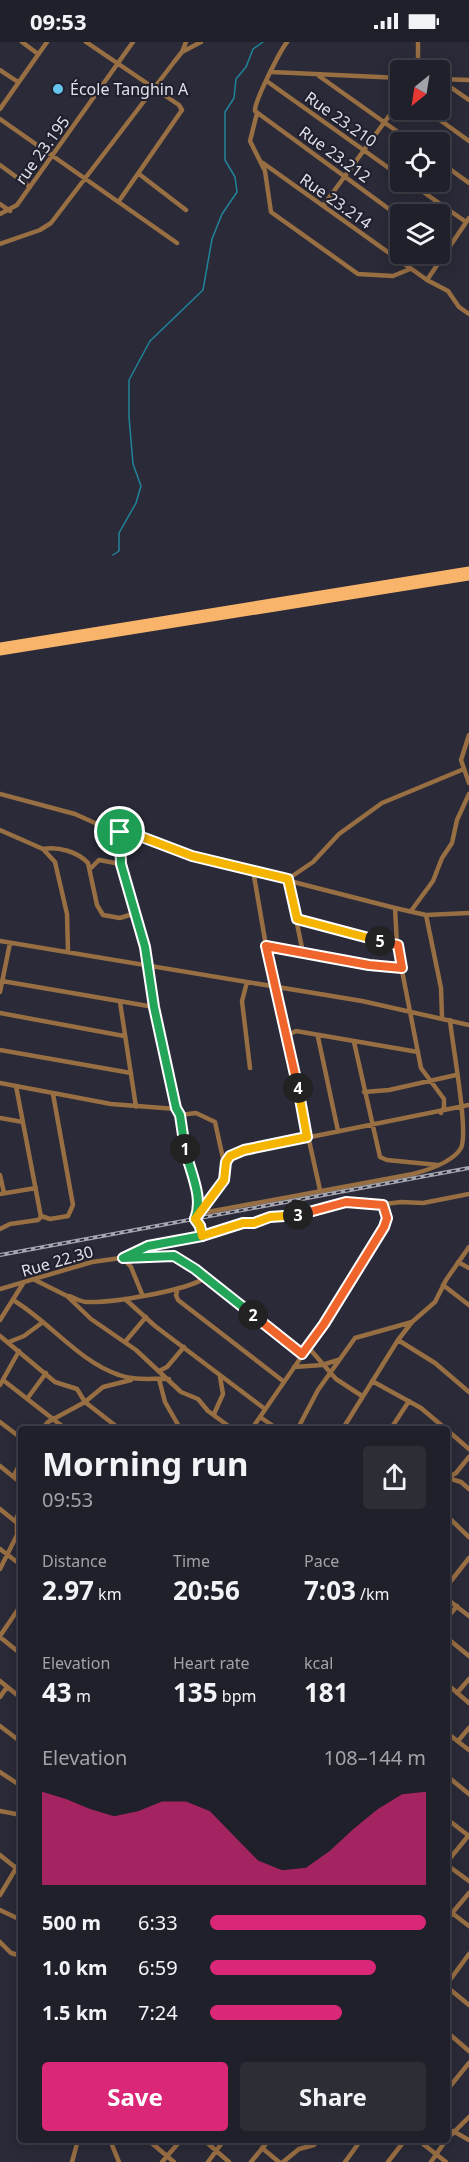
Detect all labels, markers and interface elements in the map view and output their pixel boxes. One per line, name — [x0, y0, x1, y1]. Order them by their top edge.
text: 09:53 — [30, 6, 87, 36]
north arrow — [390, 60, 450, 120]
map controls — [390, 60, 450, 264]
place label: École Tanghin A — [70, 78, 189, 100]
marker: École Tanghin A — [51, 82, 65, 96]
street label: Rue 23.210 — [301, 86, 381, 152]
street label: rue 23.195 — [10, 111, 74, 189]
street label: Rue 23.212 — [295, 121, 375, 187]
button: locate — [390, 132, 450, 192]
street label: Rue 23.214 — [296, 168, 376, 234]
button: layers — [390, 204, 450, 264]
pin — [94, 806, 145, 857]
icon: arrive — [103, 815, 136, 848]
pin: 5 — [365, 926, 395, 956]
text: 5 — [375, 930, 385, 952]
pin: 4 — [283, 1073, 313, 1103]
text: 4 — [293, 1077, 303, 1099]
pin: 1 — [170, 1134, 200, 1164]
text: 1 — [180, 1138, 190, 1160]
pin: 3 — [283, 1200, 313, 1230]
text: 3 — [293, 1204, 303, 1226]
street label: Rue 22.30 — [18, 1240, 96, 1282]
pin: 2 — [238, 1300, 268, 1330]
text: 2 — [248, 1304, 258, 1326]
text: Morning run — [42, 1441, 248, 1486]
button: share — [363, 1446, 426, 1509]
text: 09:53 — [42, 1486, 93, 1513]
text: Distance — [42, 1550, 107, 1572]
text: Time — [173, 1550, 210, 1572]
text: Pace — [304, 1550, 339, 1572]
text: 2.97 — [42, 1572, 94, 1608]
text: 20:56 — [173, 1572, 240, 1608]
text: 7:03 — [304, 1572, 356, 1608]
text: km — [94, 1583, 122, 1605]
text: /km — [356, 1583, 390, 1605]
text: Elevation — [42, 1652, 110, 1674]
text: Heart rate — [173, 1652, 249, 1674]
text: kcal — [304, 1652, 333, 1674]
text: 43 — [42, 1674, 72, 1710]
text: 135 — [173, 1674, 218, 1710]
text: 181 — [304, 1674, 349, 1710]
text: m — [72, 1685, 91, 1707]
text: bpm — [218, 1685, 256, 1707]
text: Elevation — [42, 1744, 127, 1771]
text: 108–144 m — [323, 1744, 426, 1771]
text: 500 m — [42, 1909, 101, 1936]
text: 6:33 — [138, 1909, 178, 1936]
text: 1.0 km — [42, 1954, 108, 1981]
text: 6:59 — [138, 1954, 178, 1981]
text: 1.5 km — [42, 1999, 108, 2026]
text: 7:24 — [138, 1999, 178, 2026]
button: Save — [42, 2062, 228, 2131]
button: Share — [240, 2062, 426, 2131]

